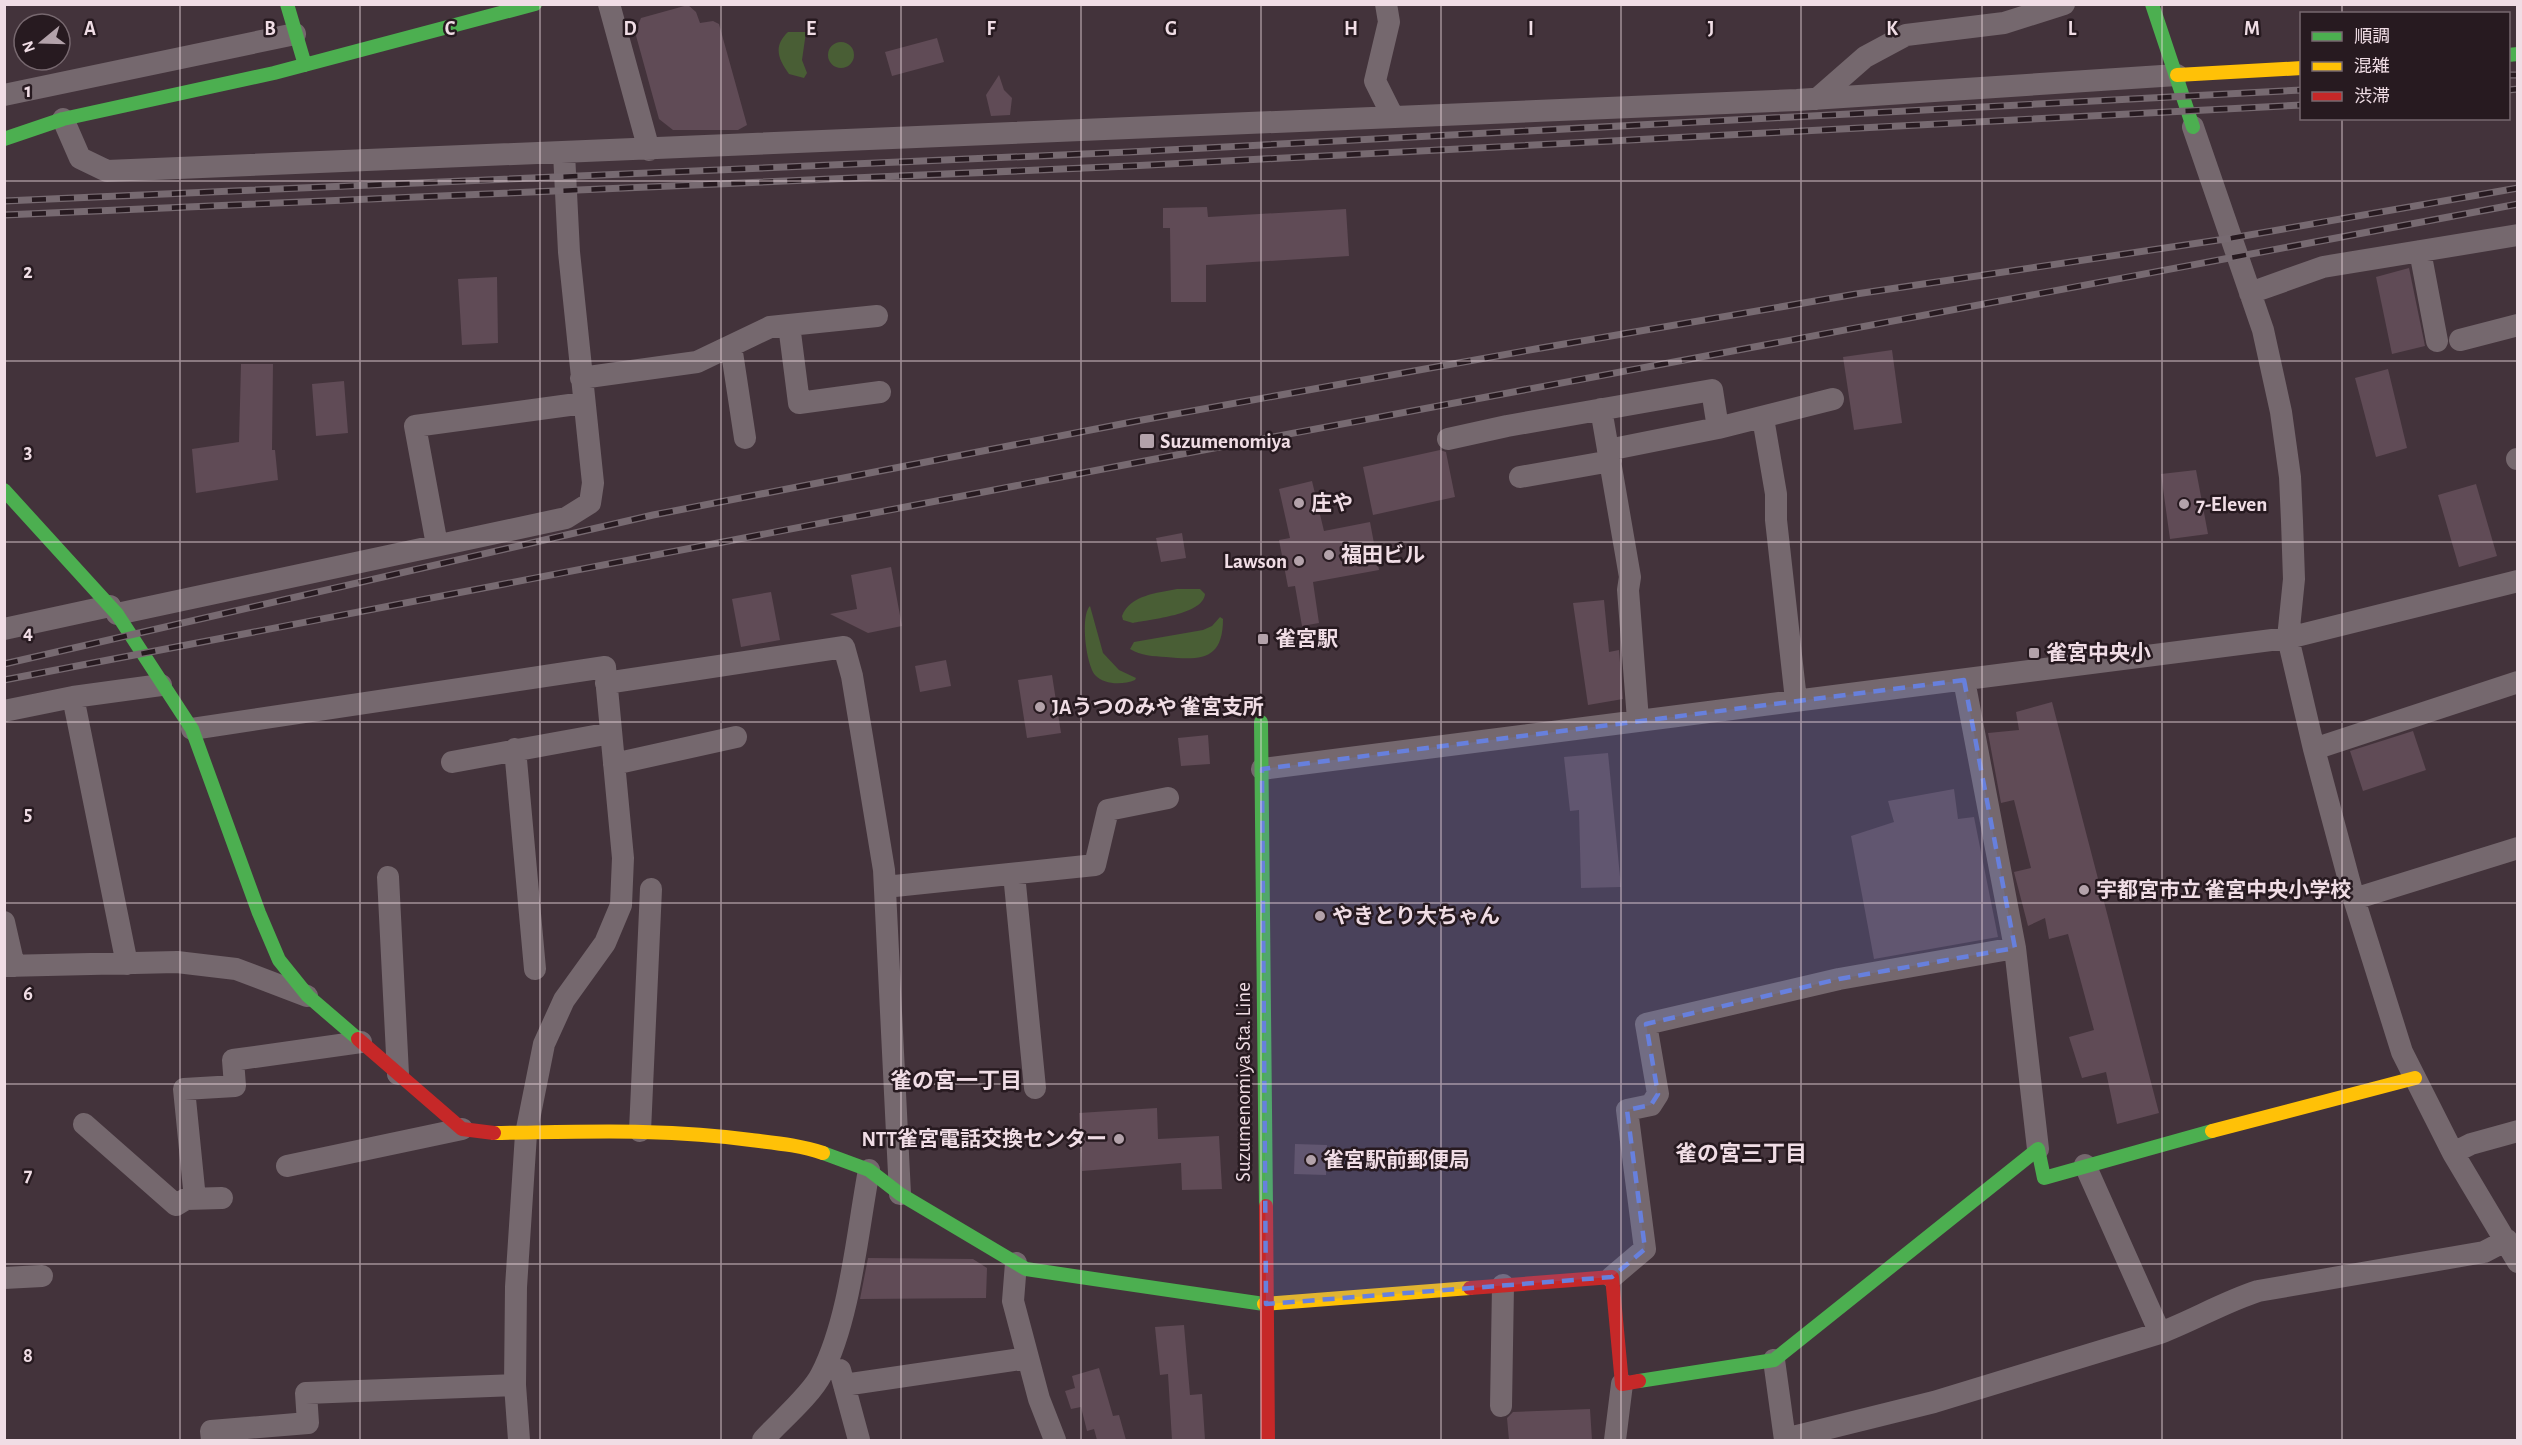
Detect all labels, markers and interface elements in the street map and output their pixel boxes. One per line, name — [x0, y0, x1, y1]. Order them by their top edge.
north arrow — [12, 12, 72, 72]
legend — [2300, 12, 2510, 120]
text: A — [84, 19, 96, 39]
text: B — [264, 19, 276, 39]
text: C — [445, 19, 456, 39]
text: D — [623, 19, 637, 39]
text: E — [806, 19, 816, 39]
text: F — [986, 19, 996, 39]
text: G — [1165, 19, 1177, 39]
text: H — [1344, 19, 1358, 39]
text: I — [1528, 19, 1534, 39]
text: J — [1708, 19, 1714, 39]
text: K — [1886, 19, 1898, 39]
text: L — [2068, 19, 2077, 39]
text: M — [2244, 19, 2260, 39]
text: 順調 — [2354, 28, 2390, 46]
text: N — [19, 39, 38, 54]
text: 混雑 — [2354, 56, 2390, 76]
text: 1 — [24, 81, 32, 101]
text: 渋滞 — [2354, 87, 2390, 106]
text: 2 — [23, 262, 33, 282]
place label: Suzumenomiya — [1160, 431, 1291, 452]
marker: Suzumenomiya — [1138, 432, 1156, 450]
text: 3 — [24, 442, 32, 462]
place label: 庄や — [1311, 492, 1353, 514]
place label: 7-Eleven — [2196, 494, 2267, 515]
marker: 庄や — [1292, 496, 1306, 510]
marker: 7-Eleven — [2177, 497, 2191, 511]
place label: 福田ビル — [1341, 544, 1425, 566]
marker: 福田ビル — [1322, 548, 1336, 562]
place label: Lawson — [1224, 551, 1287, 572]
marker: Lawson — [1292, 554, 1306, 568]
text: 4 — [23, 623, 33, 643]
place label: 雀宮駅 — [1275, 628, 1338, 650]
marker: 雀宮駅 — [1256, 632, 1270, 646]
place label: 雀宮中央小 — [2046, 642, 2151, 664]
marker: 雀宮中央小 — [2027, 646, 2041, 660]
place label: JAうつのみや 雀宮支所 — [1052, 696, 1264, 718]
marker: JAうつのみや 雀宮支所 — [1033, 700, 1047, 714]
text: 5 — [24, 804, 32, 824]
place label: 宇都宮市立 雀宮中央小学校 — [2096, 879, 2351, 901]
marker: 宇都宮市立 雀宮中央小学校 — [2077, 883, 2091, 897]
place label: やきとり大ちゃん — [1332, 905, 1500, 927]
marker: やきとり大ちゃん — [1313, 909, 1327, 923]
street label: Suzumenomiya Sta. Line — [1233, 982, 1254, 1182]
text: 6 — [23, 984, 33, 1004]
district label: 雀の宮一丁目 — [890, 1069, 1022, 1092]
place label: NTT雀宮電話交換センター — [861, 1128, 1107, 1150]
marker: NTT雀宮電話交換センター — [1112, 1132, 1126, 1146]
district label: 雀の宮三丁目 — [1675, 1142, 1807, 1165]
place label: 雀宮駅前郵便局 — [1323, 1148, 1470, 1171]
marker: 雀宮駅前郵便局 — [1304, 1153, 1318, 1167]
text: 7 — [24, 1165, 33, 1185]
text: 8 — [23, 1346, 33, 1366]

